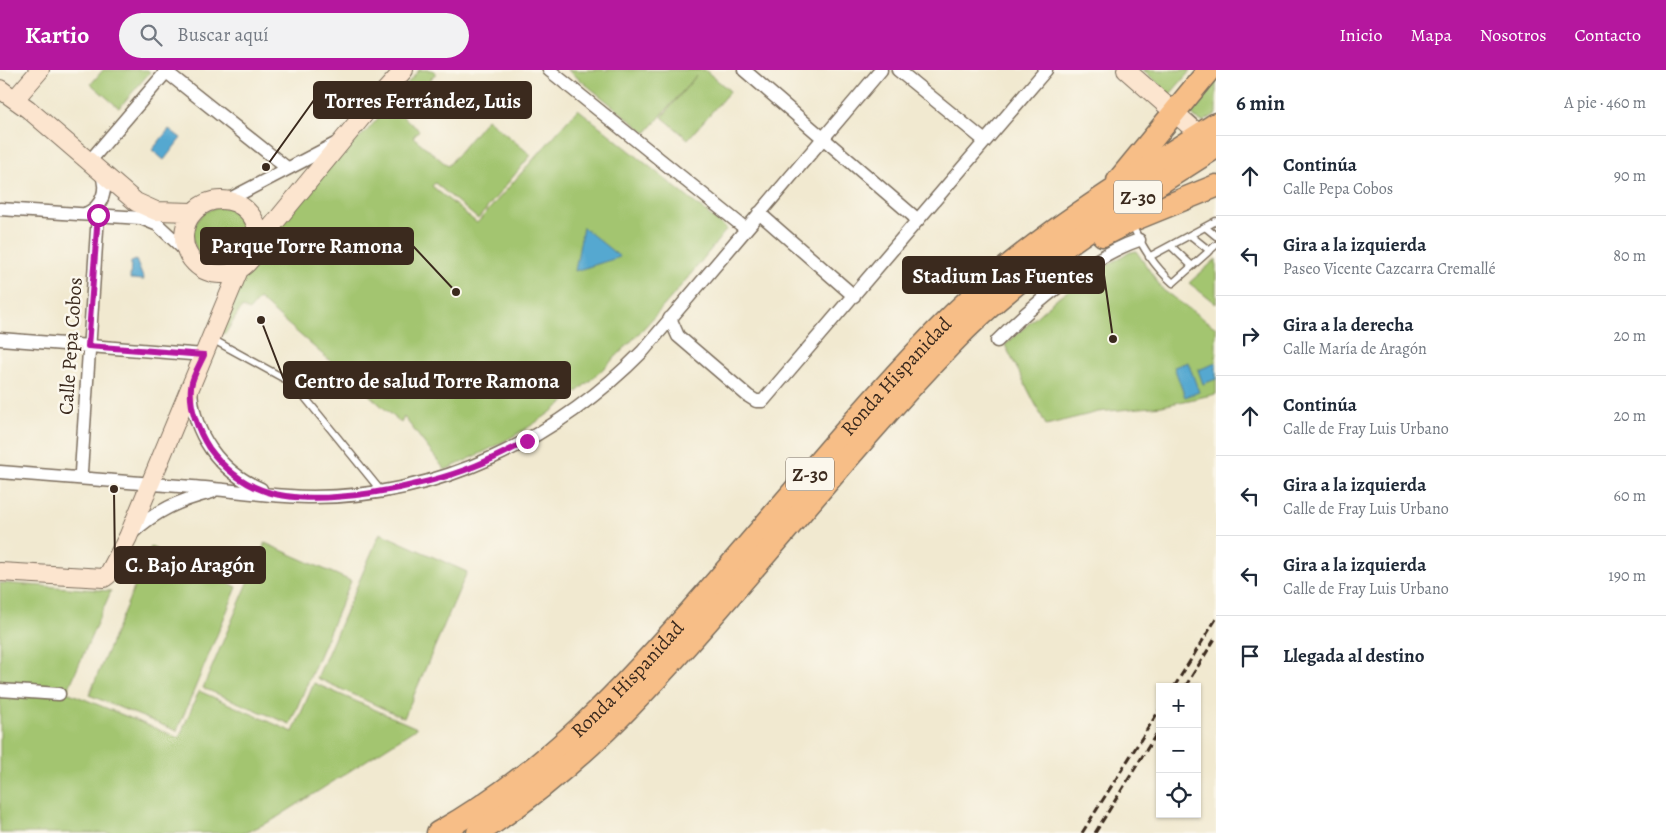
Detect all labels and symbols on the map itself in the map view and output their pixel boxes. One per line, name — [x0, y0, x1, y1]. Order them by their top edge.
callout: Torres Ferrández, Luis — [314, 82, 531, 118]
text: Torres Ferrández, Luis — [325, 87, 521, 115]
road number: Z-30 — [1114, 180, 1162, 214]
route start — [87, 204, 110, 227]
callout: Parque Torre Ramona — [201, 228, 413, 264]
text: Parque Torre Ramona — [211, 232, 404, 260]
callout: Stadium Las Fuentes — [903, 257, 1104, 293]
text: Stadium Las Fuentes — [912, 262, 1094, 290]
street label: Calle Pepa Cobos — [52, 276, 89, 416]
street label: Ronda Hispanidad — [835, 311, 958, 442]
callout: Centro de salud Torre Ramona — [284, 362, 570, 398]
text: Centro de salud Torre Ramona — [294, 367, 560, 395]
route end — [516, 430, 539, 453]
road number: Z-30 — [786, 458, 834, 490]
callout: C. Bajo Aragón — [115, 547, 265, 583]
text: C. Bajo Aragón — [125, 551, 255, 579]
street label: Ronda Hispanidad — [565, 615, 690, 744]

